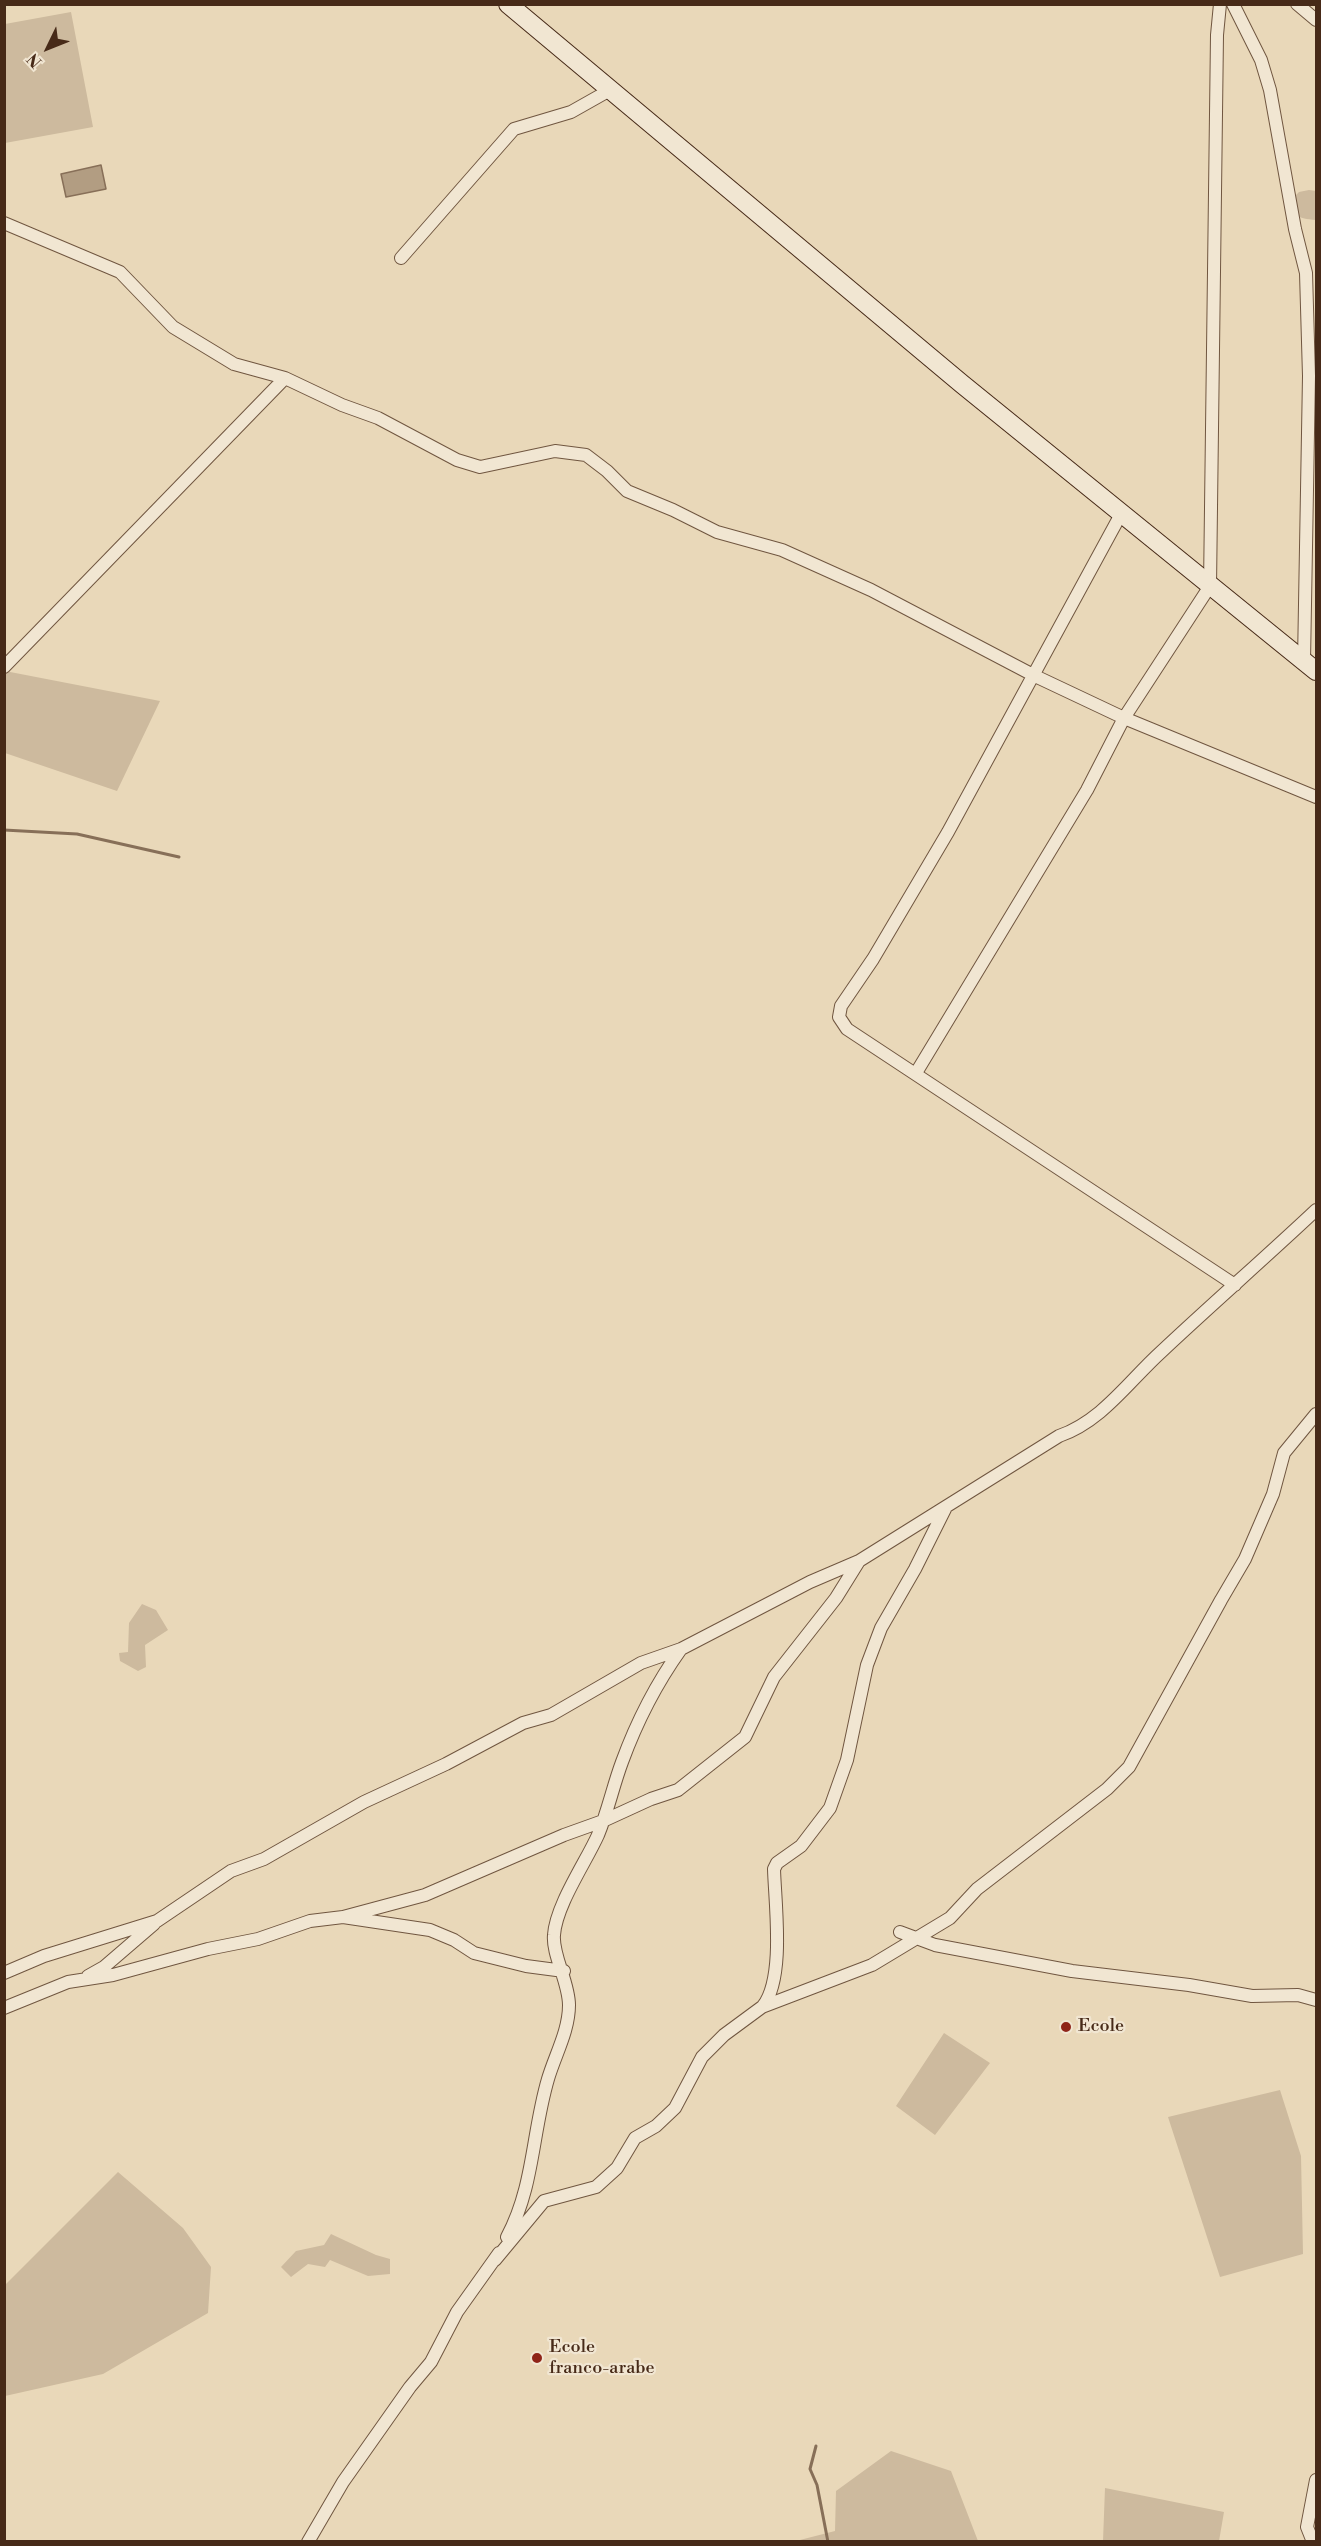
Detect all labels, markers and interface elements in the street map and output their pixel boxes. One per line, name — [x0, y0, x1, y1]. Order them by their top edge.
north arrow — [18, 18, 78, 78]
text: N — [23, 49, 46, 72]
place label: Ecole — [1078, 2016, 1124, 2038]
marker: Ecole — [1059, 2020, 1073, 2034]
place label: Ecole franco-arabe — [549, 2337, 655, 2380]
marker: Ecole franco-arabe — [530, 2351, 544, 2365]

